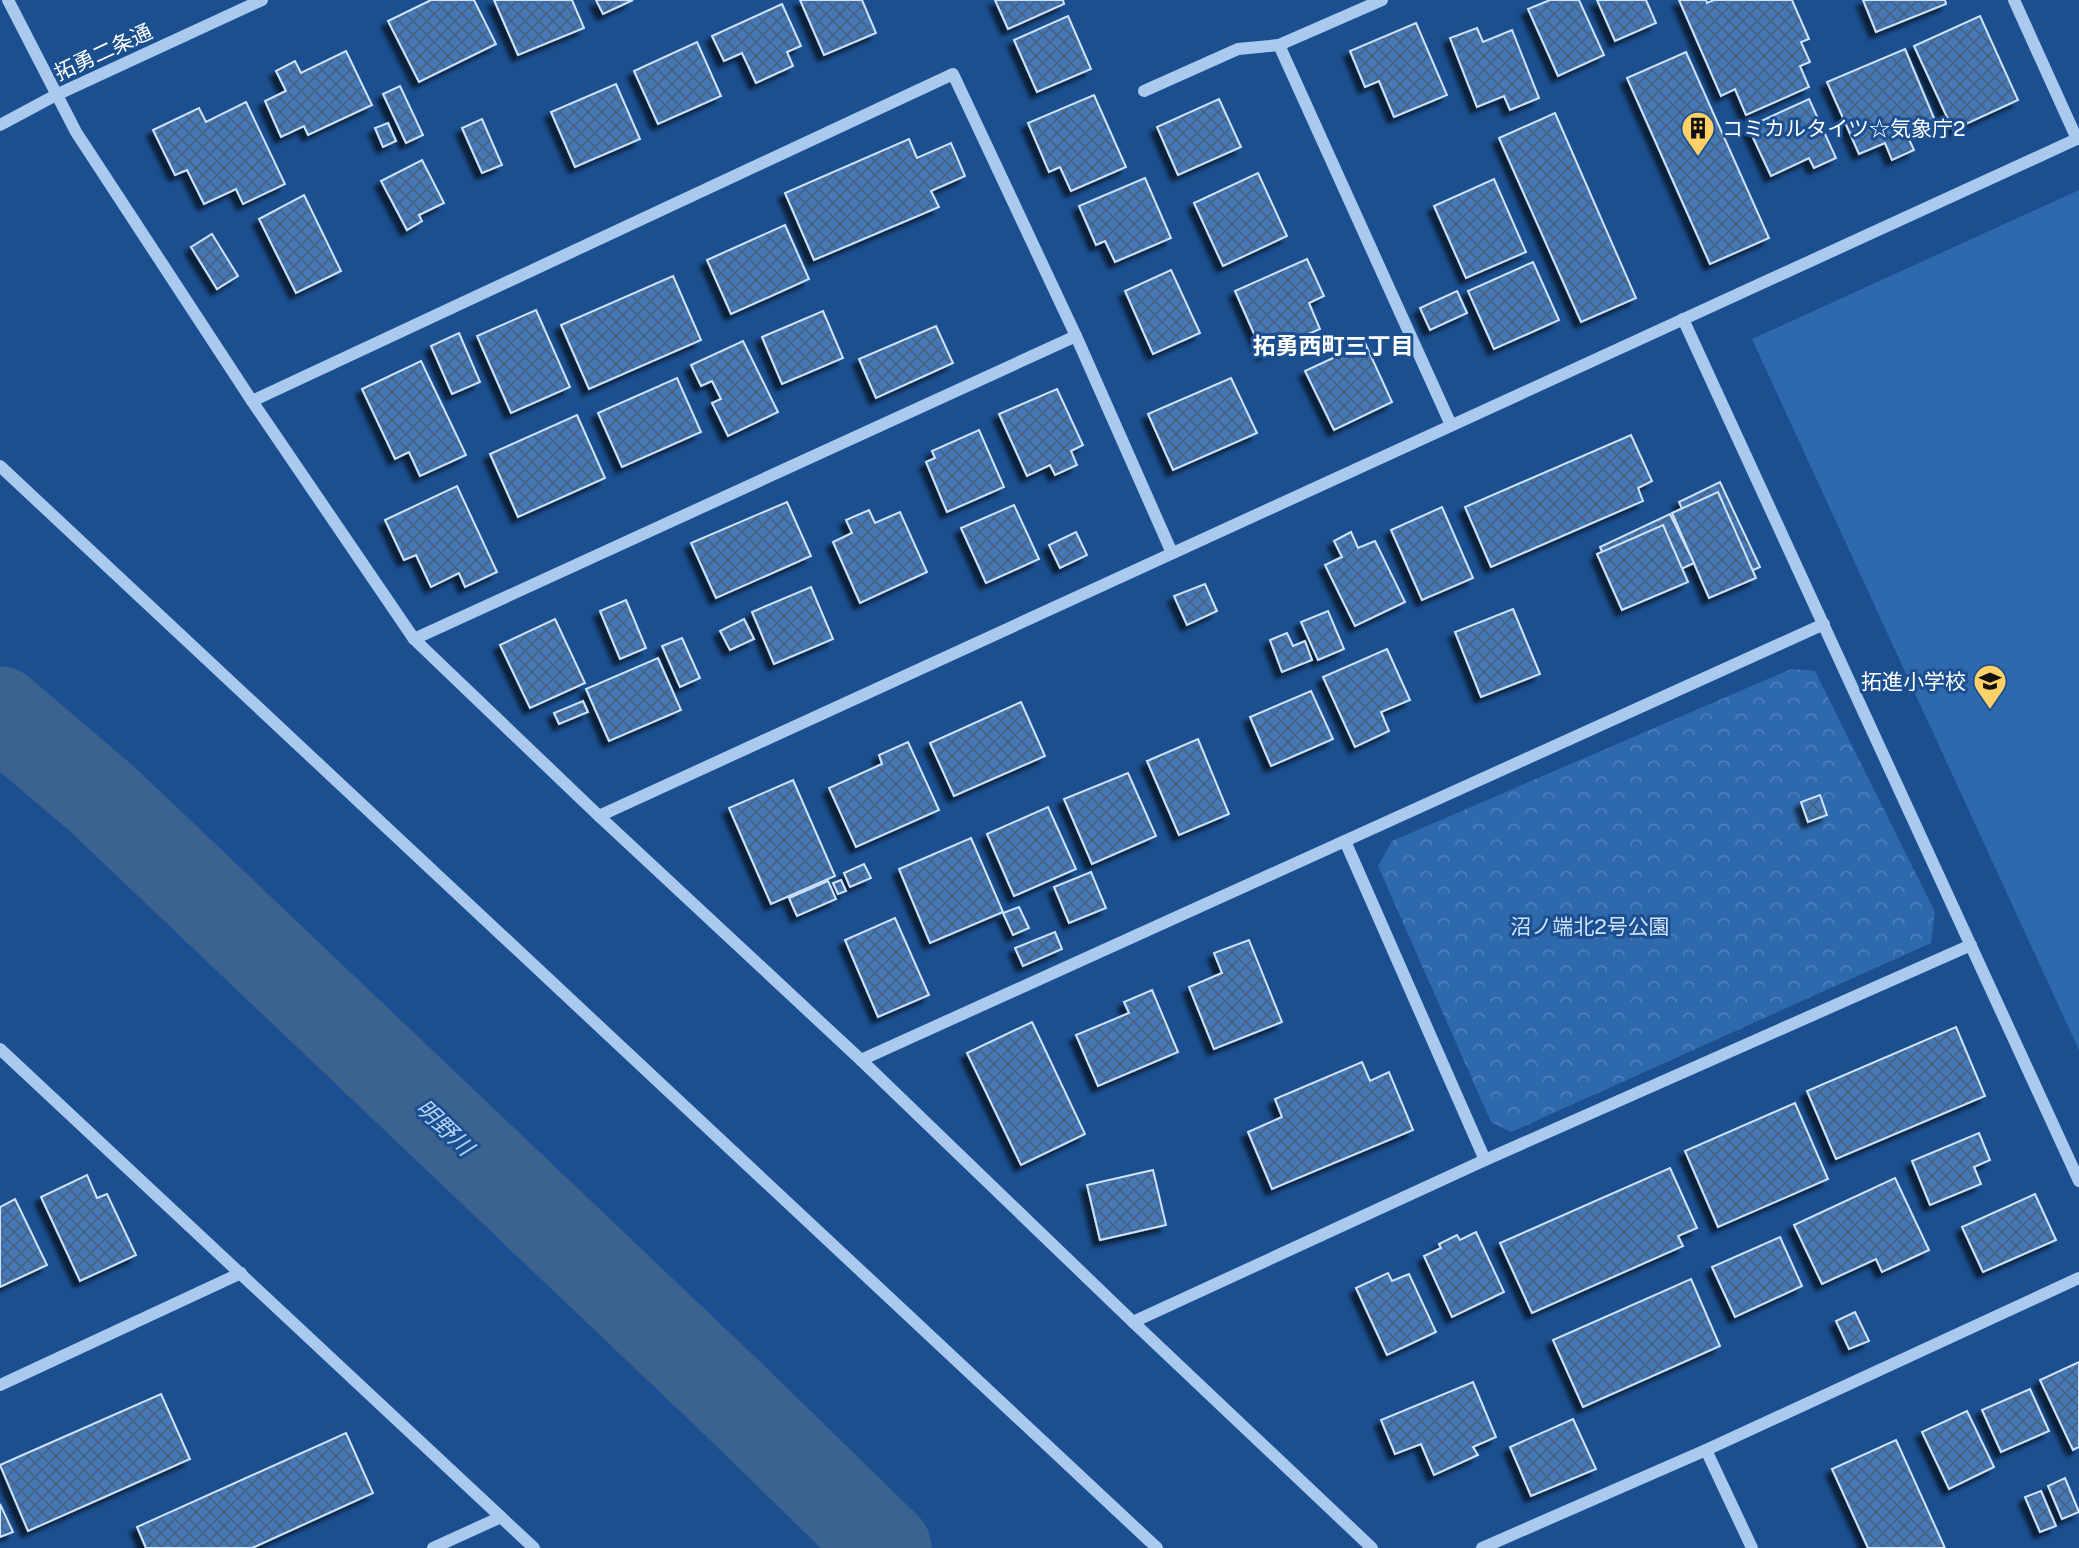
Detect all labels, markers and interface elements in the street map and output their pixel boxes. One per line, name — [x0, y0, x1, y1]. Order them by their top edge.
street label: 拓勇二条通 — [50, 18, 156, 86]
building icon: コミカルタイツ☆気象庁2 — [1679, 109, 1717, 158]
place label: コミカルタイツ☆気象庁2 — [1722, 116, 1966, 141]
district label: 拓勇西町三丁目 — [1253, 332, 1414, 359]
school or university icon: 拓進小学校 — [1971, 662, 2009, 711]
place label: 拓進小学校 — [1861, 669, 1966, 694]
park label: 沼ノ端北2号公園 — [1510, 914, 1670, 939]
water label: 明野川 — [411, 1093, 481, 1163]

